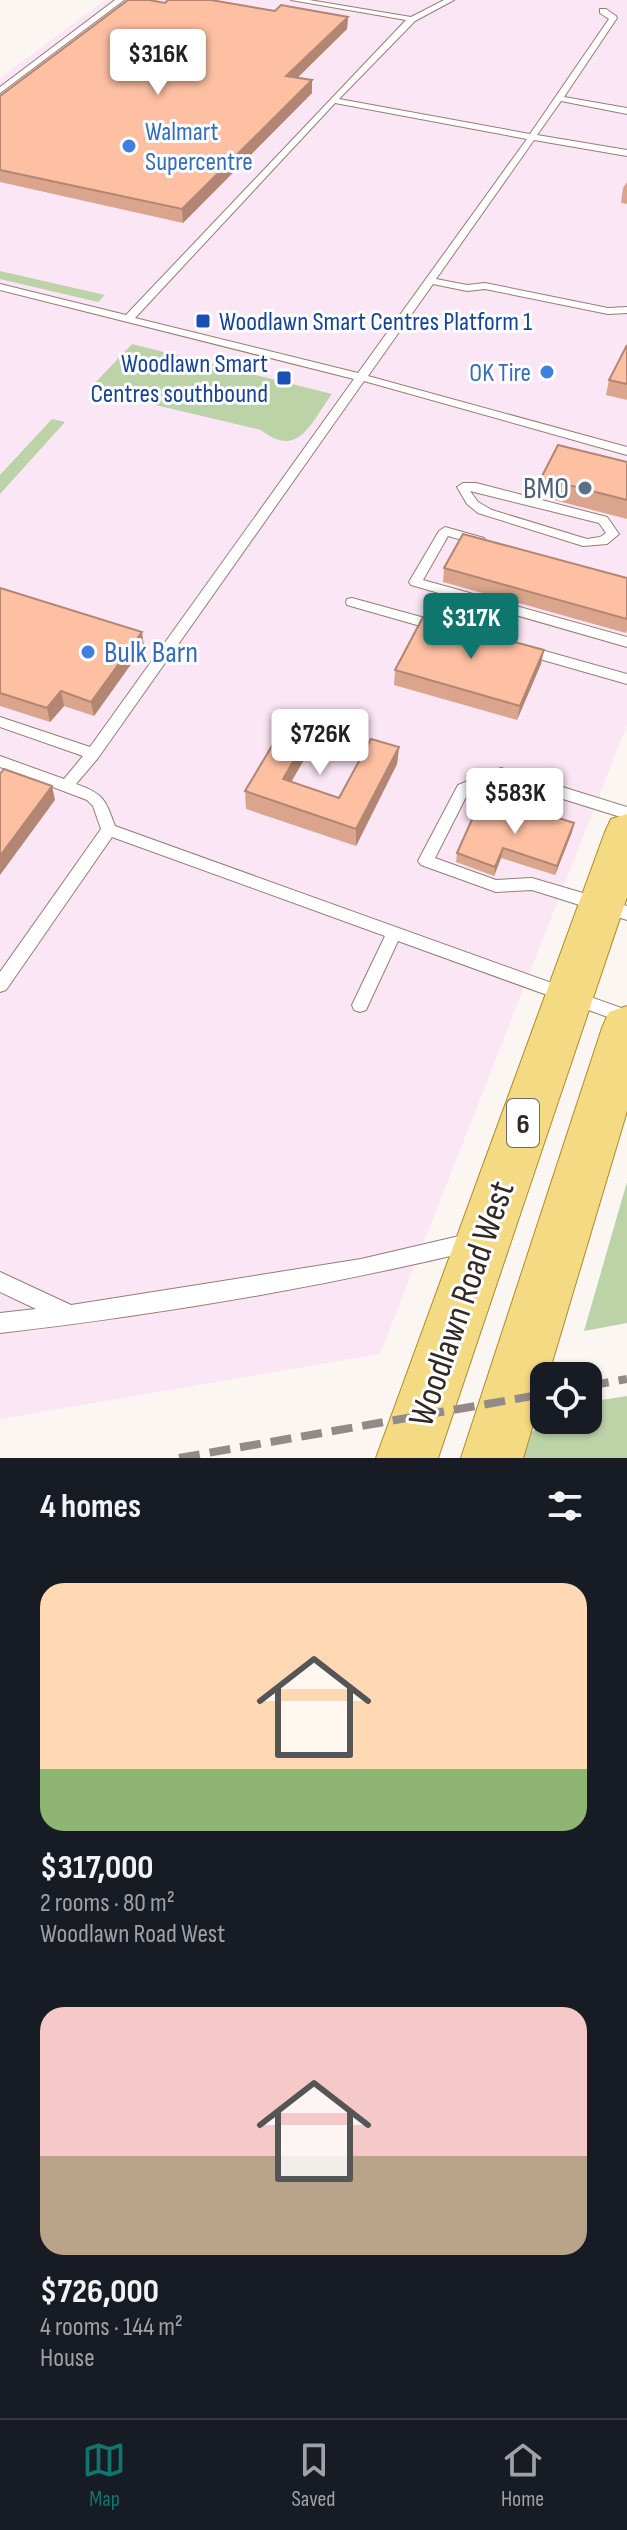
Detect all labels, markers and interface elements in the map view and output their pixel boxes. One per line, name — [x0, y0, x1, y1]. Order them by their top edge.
pin: $316K — [102, 29, 214, 97]
text: $316K — [128, 39, 188, 70]
place label: Walmart Supercentre — [145, 117, 253, 178]
marker: Walmart Supercentre — [120, 137, 138, 155]
place label: Woodlawn Smart Centres Platform 1 — [219, 307, 532, 338]
marker: Woodlawn Smart Centres Platform 1 — [194, 312, 212, 330]
place label: Woodlawn Smart Centres southbound — [90, 349, 268, 410]
place label: OK Tire — [469, 358, 531, 389]
marker: OK Tire — [538, 363, 556, 381]
marker: Woodlawn Smart Centres southbound — [275, 369, 293, 387]
place label: BMO — [523, 471, 569, 507]
marker: BMO — [576, 479, 594, 497]
pin: $317K — [415, 593, 527, 661]
text: $317K — [441, 603, 501, 634]
place label: Bulk Barn — [104, 635, 198, 671]
marker: Bulk Barn — [79, 643, 97, 661]
pin: $726K — [264, 709, 376, 777]
text: $726K — [289, 719, 351, 750]
pin: $583K — [459, 768, 571, 836]
text: $583K — [484, 778, 546, 809]
road number: 6 — [507, 1099, 539, 1147]
street label: Woodlawn Road West — [400, 1176, 524, 1432]
map controls — [530, 1362, 602, 1434]
button: locate — [530, 1362, 602, 1434]
icon: filters — [543, 1484, 587, 1528]
text: 4 homes — [40, 1486, 141, 1527]
icon: home — [242, 1635, 386, 1779]
text: $317,000 — [40, 1847, 154, 1888]
text: 2 rooms · 80 m² — [40, 1888, 175, 1919]
text: Woodlawn Road West — [40, 1919, 225, 1950]
icon: home — [242, 2059, 386, 2203]
text: $726,000 — [40, 2271, 159, 2312]
text: 4 rooms · 144 m² — [40, 2312, 183, 2343]
text: House — [40, 2343, 95, 2374]
tab: Map — [82, 2438, 126, 2513]
tab: Saved — [291, 2438, 336, 2513]
tab: Home — [501, 2438, 545, 2513]

